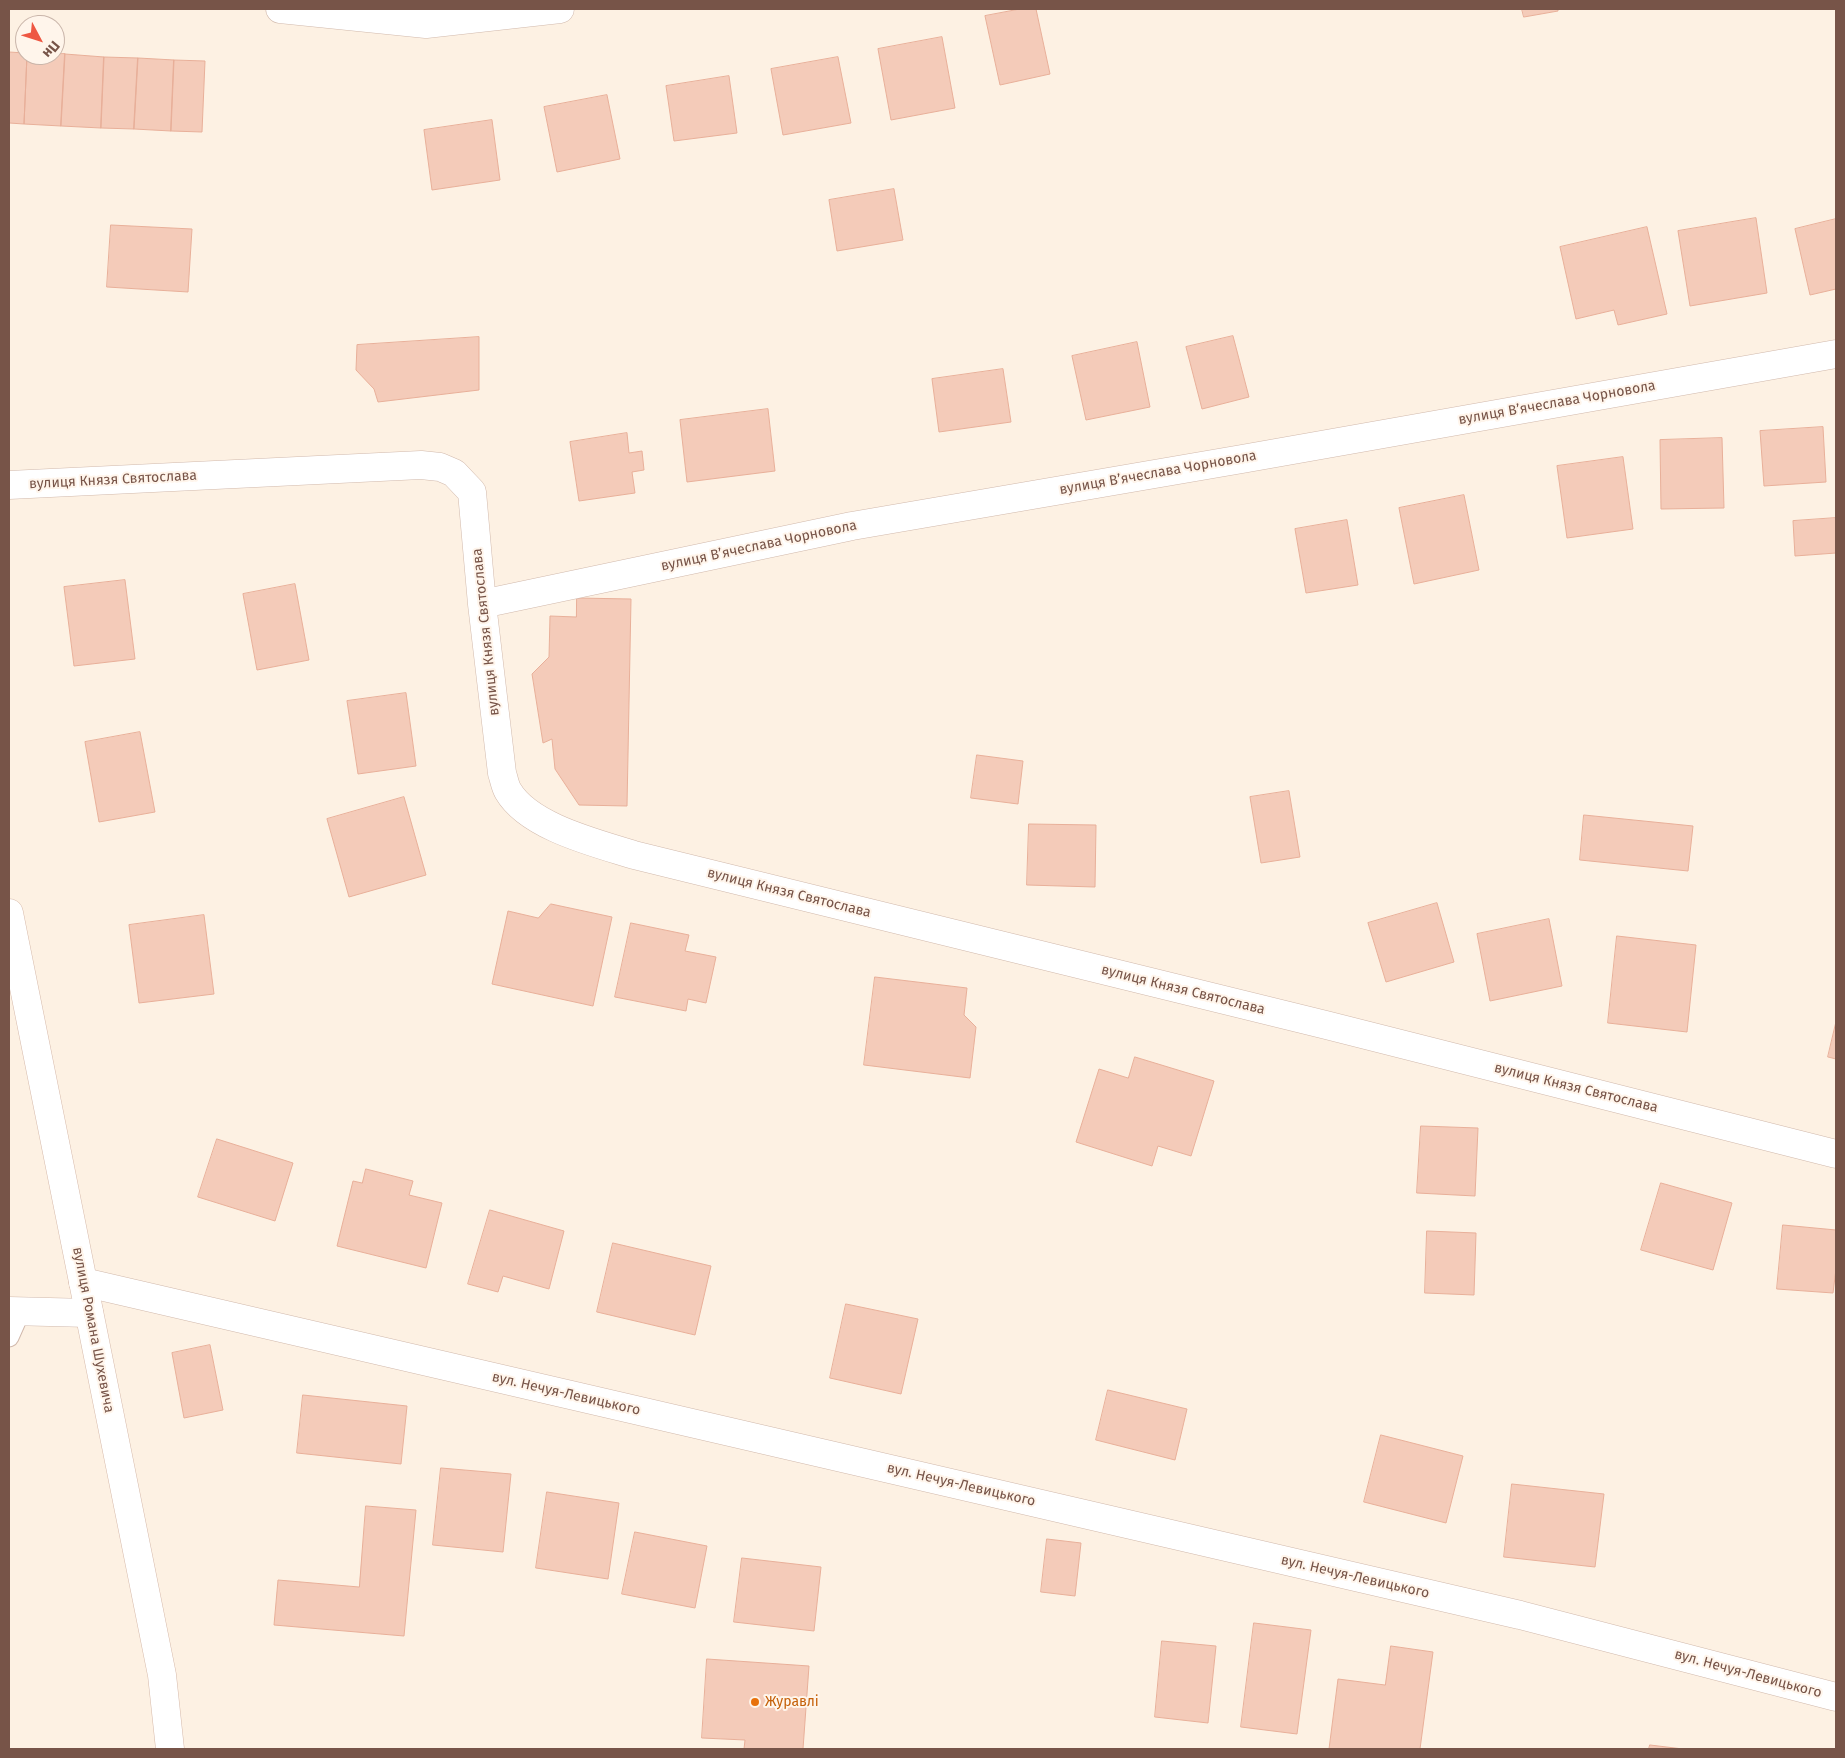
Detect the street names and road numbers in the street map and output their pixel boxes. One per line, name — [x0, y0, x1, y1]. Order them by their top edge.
street label: вулиця Вʼячеслава Чорновола — [1457, 377, 1657, 429]
street label: вулиця Вʼячеслава Чорновола — [1058, 447, 1258, 499]
street label: вулиця Князя Святослава — [29, 467, 197, 493]
street label: вулиця Вʼячеслава Чорновола — [660, 517, 858, 575]
street label: вулиця Князя Святослава — [469, 547, 503, 717]
street label: вулиця Князя Святослава — [705, 864, 873, 922]
street label: вулиця Князя Святослава — [1099, 961, 1267, 1019]
street label: вулиця Князя Святослава — [1492, 1059, 1660, 1117]
street label: вулиця Романа Шухевича — [69, 1246, 117, 1414]
street label: вул. Нечуя-Левицького — [490, 1369, 642, 1419]
street label: вул. Нечуя-Левицького — [885, 1460, 1037, 1510]
street label: вул. Нечуя-Левицького — [1279, 1552, 1431, 1602]
street label: вул. Нечуя-Левицького — [1672, 1646, 1824, 1702]

